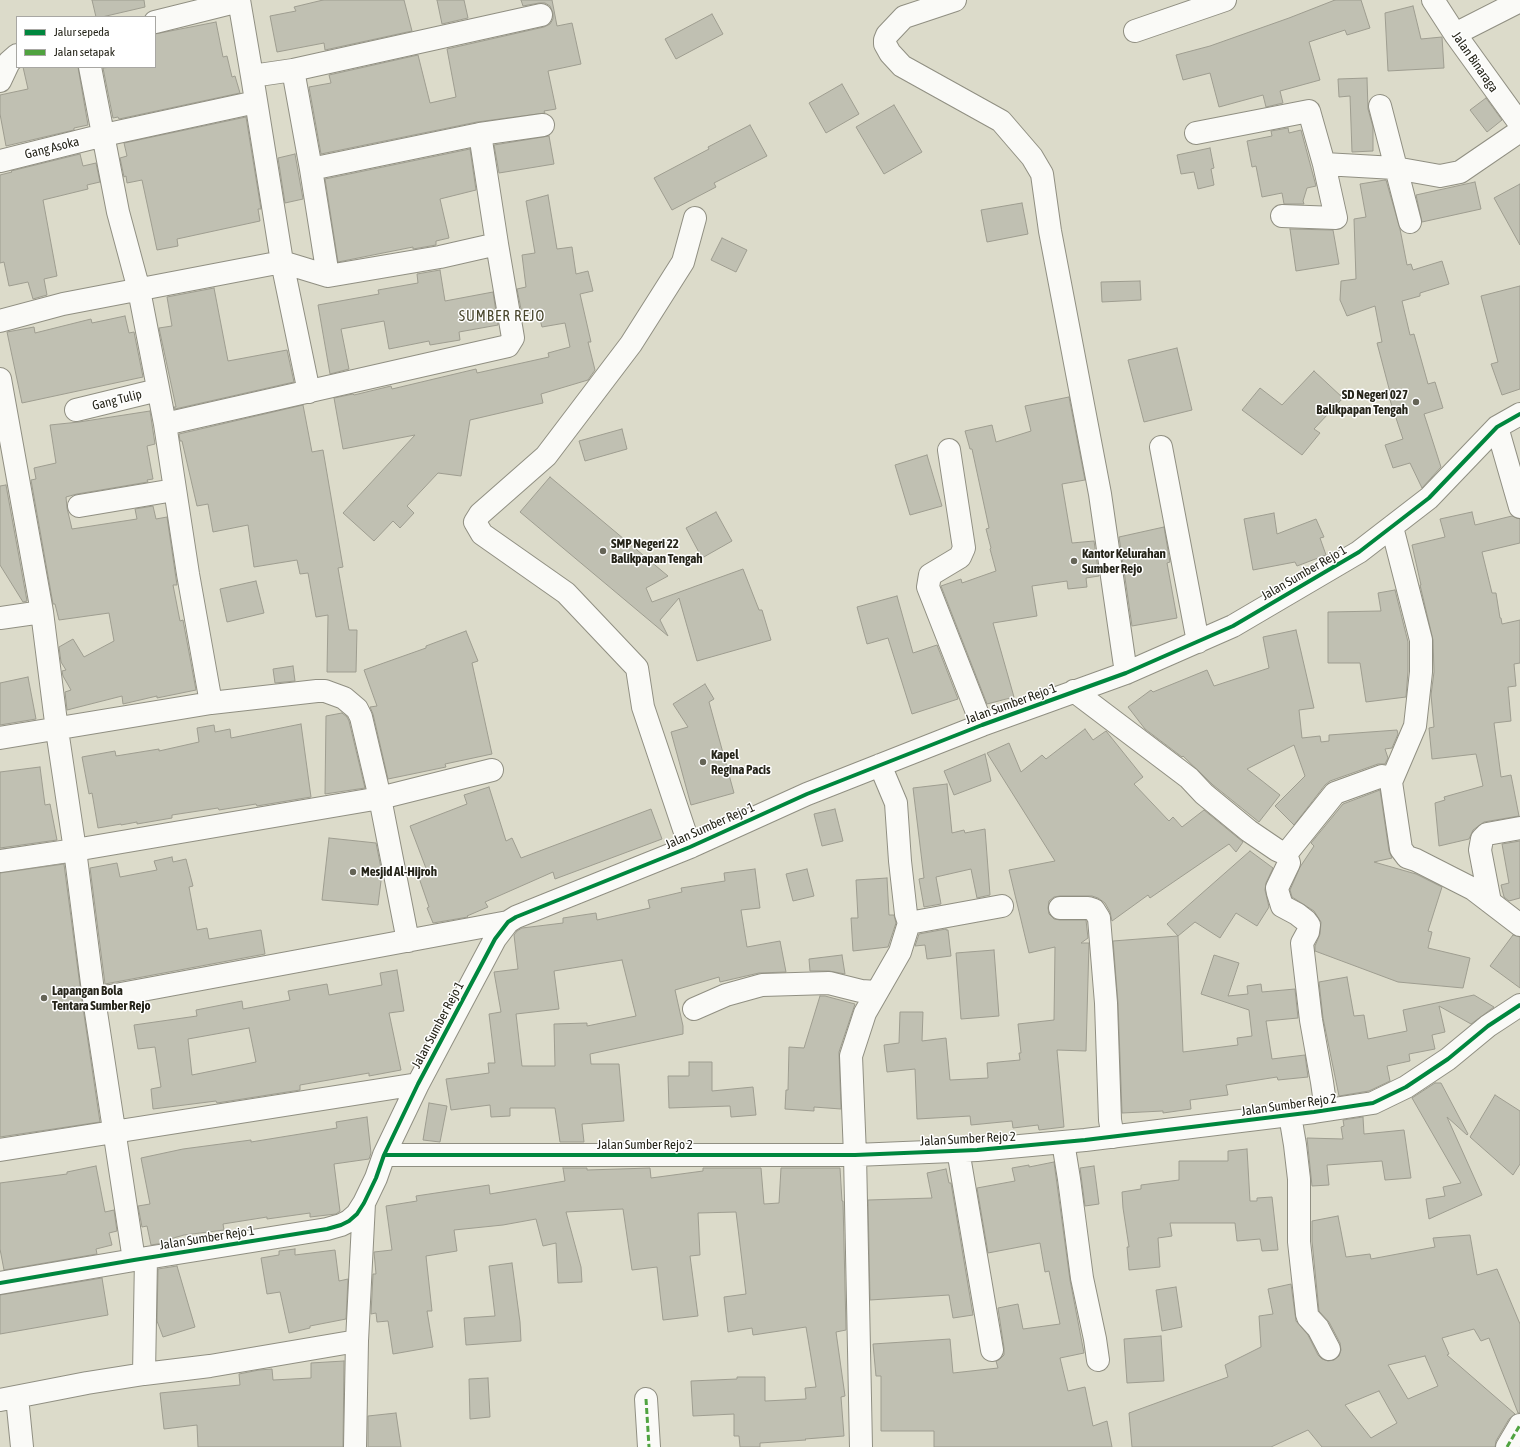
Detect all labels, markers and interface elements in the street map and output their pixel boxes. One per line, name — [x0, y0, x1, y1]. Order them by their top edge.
legend — [16, 16, 156, 68]
text: Jalur sepeda — [54, 25, 110, 39]
street label: Jalan Binaraga — [1448, 29, 1502, 95]
text: Jalan setapak — [54, 45, 115, 59]
street label: Gang Asoka — [23, 134, 81, 162]
district label: SUMBER REJO — [459, 307, 545, 325]
street label: Gang Tulip — [91, 386, 143, 414]
place label: SD Negeri 027 Balikpapan Tengah — [1316, 387, 1408, 418]
marker: SD Negeri 027 Balikpapan Tengah — [1411, 397, 1421, 407]
place label: SMP Negeri 22 Balikpapan Tengah — [611, 536, 703, 567]
street label: Jalan Sumber Rejo 1 — [1259, 542, 1349, 604]
marker: SMP Negeri 22 Balikpapan Tengah — [598, 546, 608, 556]
place label: Kantor Kelurahan Sumber Rejo — [1082, 546, 1166, 577]
marker: Kantor Kelurahan Sumber Rejo — [1069, 556, 1079, 566]
street label: Jalan Sumber Rejo 1 — [963, 680, 1059, 728]
place label: Kapel Regina Pacis — [711, 747, 771, 778]
marker: Kapel Regina Pacis — [698, 757, 708, 767]
street label: Jalan Sumber Rejo 1 — [663, 799, 757, 853]
place label: Mesjid Al-Hijroh — [361, 864, 437, 880]
marker: Mesjid Al-Hijroh — [348, 867, 358, 877]
street label: Jalan Sumber Rejo 1 — [409, 979, 467, 1071]
place label: Lapangan Bola Tentara Sumber Rejo — [52, 983, 151, 1014]
marker: Lapangan Bola Tentara Sumber Rejo — [39, 993, 49, 1003]
street label: Jalan Sumber Rejo 2 — [1240, 1091, 1338, 1119]
street label: Jalan Sumber Rejo 2 — [920, 1129, 1016, 1149]
street label: Jalan Sumber Rejo 2 — [597, 1137, 693, 1153]
street label: Jalan Sumber Rejo 1 — [158, 1223, 256, 1253]

